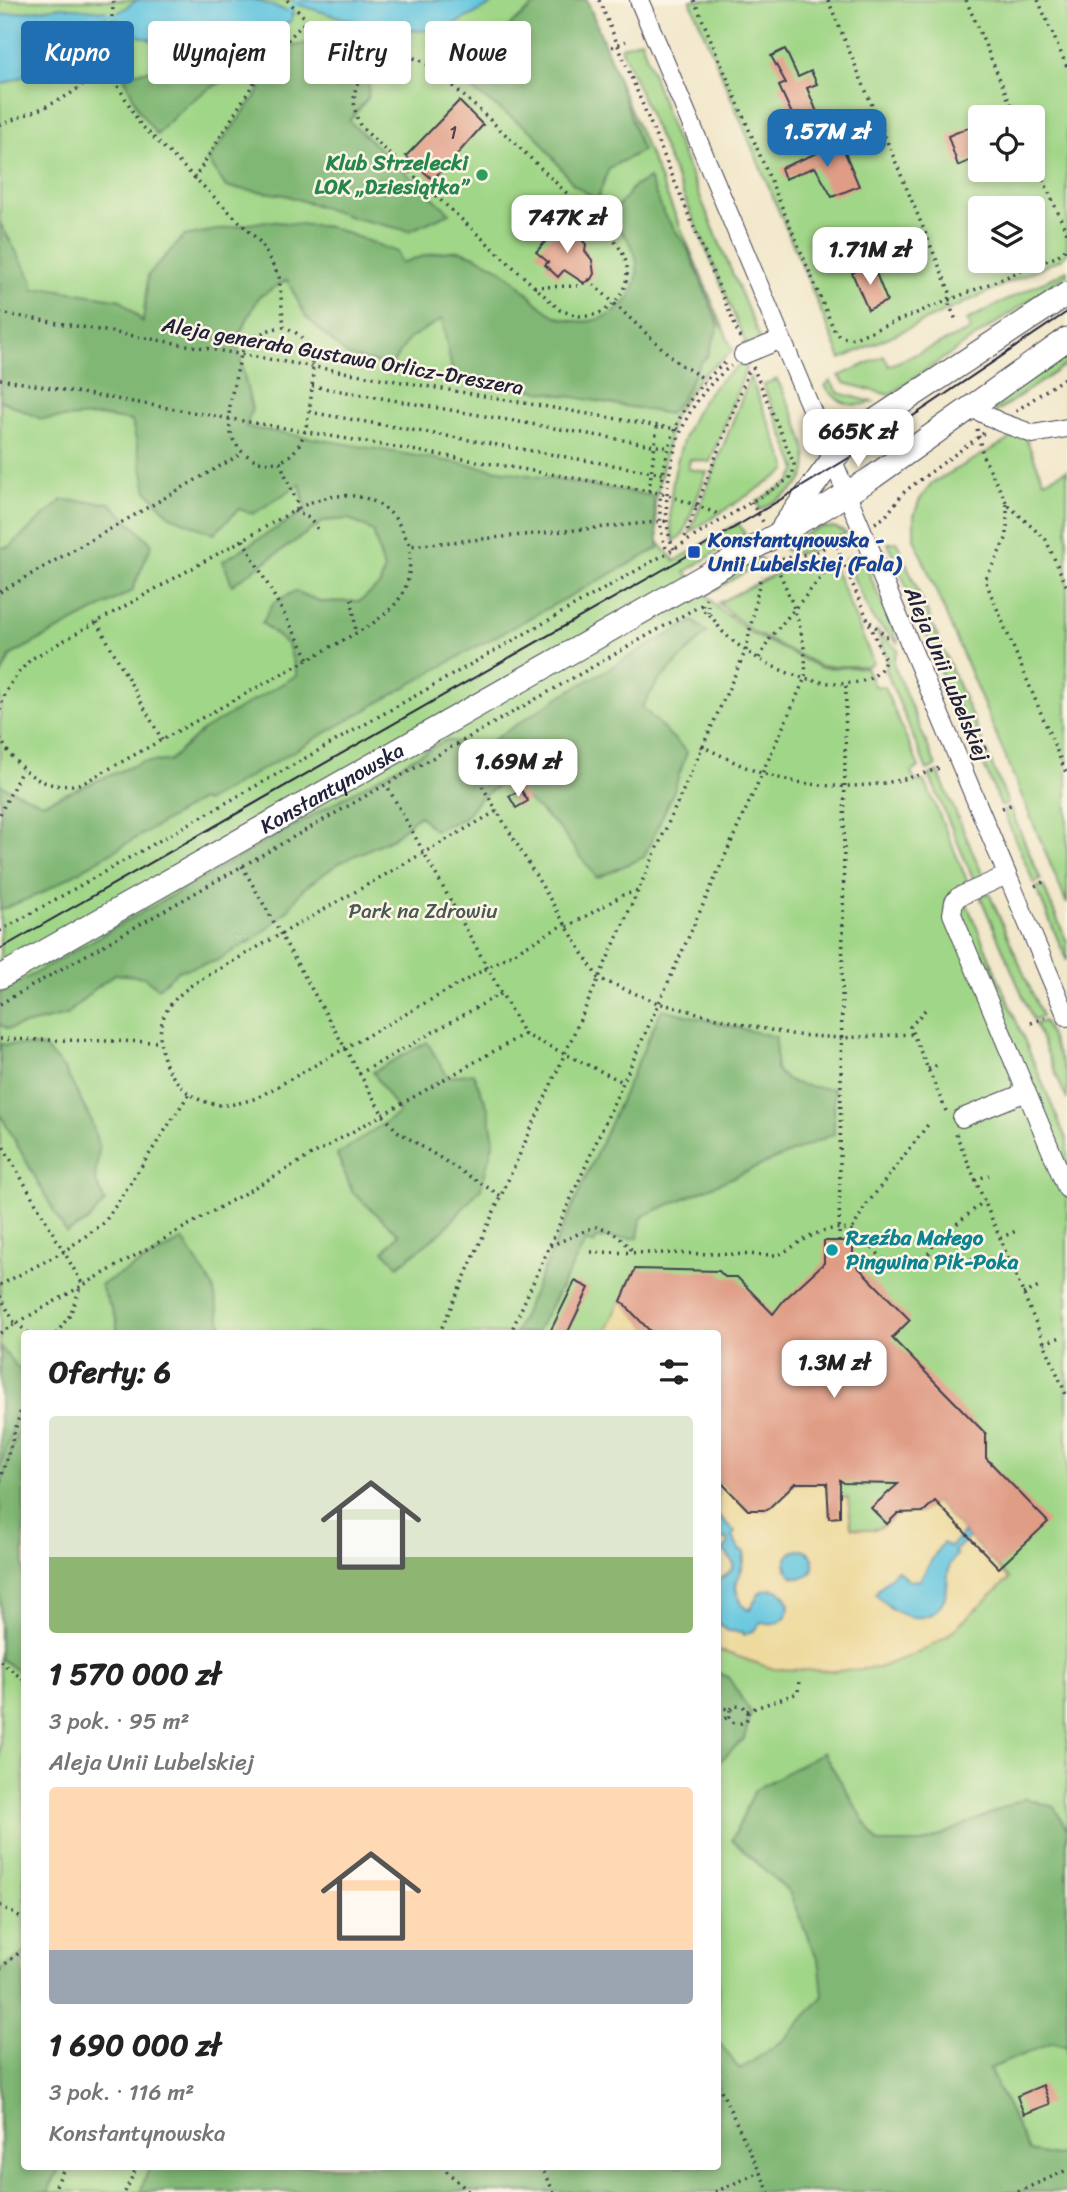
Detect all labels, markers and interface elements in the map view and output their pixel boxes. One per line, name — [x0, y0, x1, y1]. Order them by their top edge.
chip: Kupno — [21, 21, 134, 84]
chip: Wynajem — [148, 21, 290, 84]
chip: Filtry — [304, 21, 411, 84]
chip: Nowe — [425, 21, 531, 84]
map controls — [968, 105, 1045, 273]
button: locate — [968, 105, 1045, 182]
pin: 1.57M zł — [755, 110, 899, 169]
text: 1.57M zł — [783, 111, 871, 152]
house number: 1 — [449, 117, 457, 149]
place label: Klub Strzelecki LOK „Dziesiątka” — [315, 144, 471, 206]
marker: Klub Strzelecki LOK „Dziesiątka” — [474, 167, 490, 183]
pin: 747K zł — [502, 196, 632, 255]
button: layers — [968, 196, 1045, 273]
text: 747K zł — [527, 197, 607, 238]
pin: 1.71M zł — [798, 228, 942, 287]
text: 1.71M zł — [828, 229, 912, 270]
street label: Aleja generała Gustawa Orlicz-Dreszera — [158, 305, 527, 407]
pin: 665K zł — [793, 410, 923, 469]
text: 665K zł — [819, 411, 897, 452]
place label: Konstantynowska - Unii Lubelskiej (Fala) — [707, 521, 902, 583]
marker: Konstantynowska - Unii Lubelskiej (Fala) — [686, 544, 702, 560]
street label: Aleja Unii Lubelskiej — [893, 579, 1001, 768]
street label: Konstantynowska — [252, 731, 412, 844]
pin: 1.69M zł — [446, 740, 590, 799]
text: 1.69M zł — [474, 741, 562, 782]
park label: Park na Zdrowiu — [349, 892, 498, 930]
place label: Rzeźba Małego Pingwina Pik-Poka — [845, 1219, 1019, 1281]
marker: Rzeźba Małego Pingwina Pik-Poka — [824, 1242, 840, 1258]
pin: 1.3M zł — [769, 1340, 899, 1400]
text: 1.3M zł — [798, 1342, 870, 1383]
text: Oferty: 6 — [49, 1345, 171, 1399]
icon: filters — [655, 1353, 693, 1391]
icon: home — [308, 1462, 434, 1588]
text: 1 570 000 zł — [49, 1647, 221, 1701]
text: 3 pok. · 95 m² — [49, 1701, 190, 1742]
text: Aleja Unii Lubelskiej — [49, 1742, 254, 1783]
icon: home — [308, 1833, 434, 1959]
text: 1 690 000 zł — [49, 2018, 221, 2072]
text: 3 pok. · 116 m² — [49, 2072, 194, 2113]
text: Konstantynowska — [49, 2113, 226, 2154]

